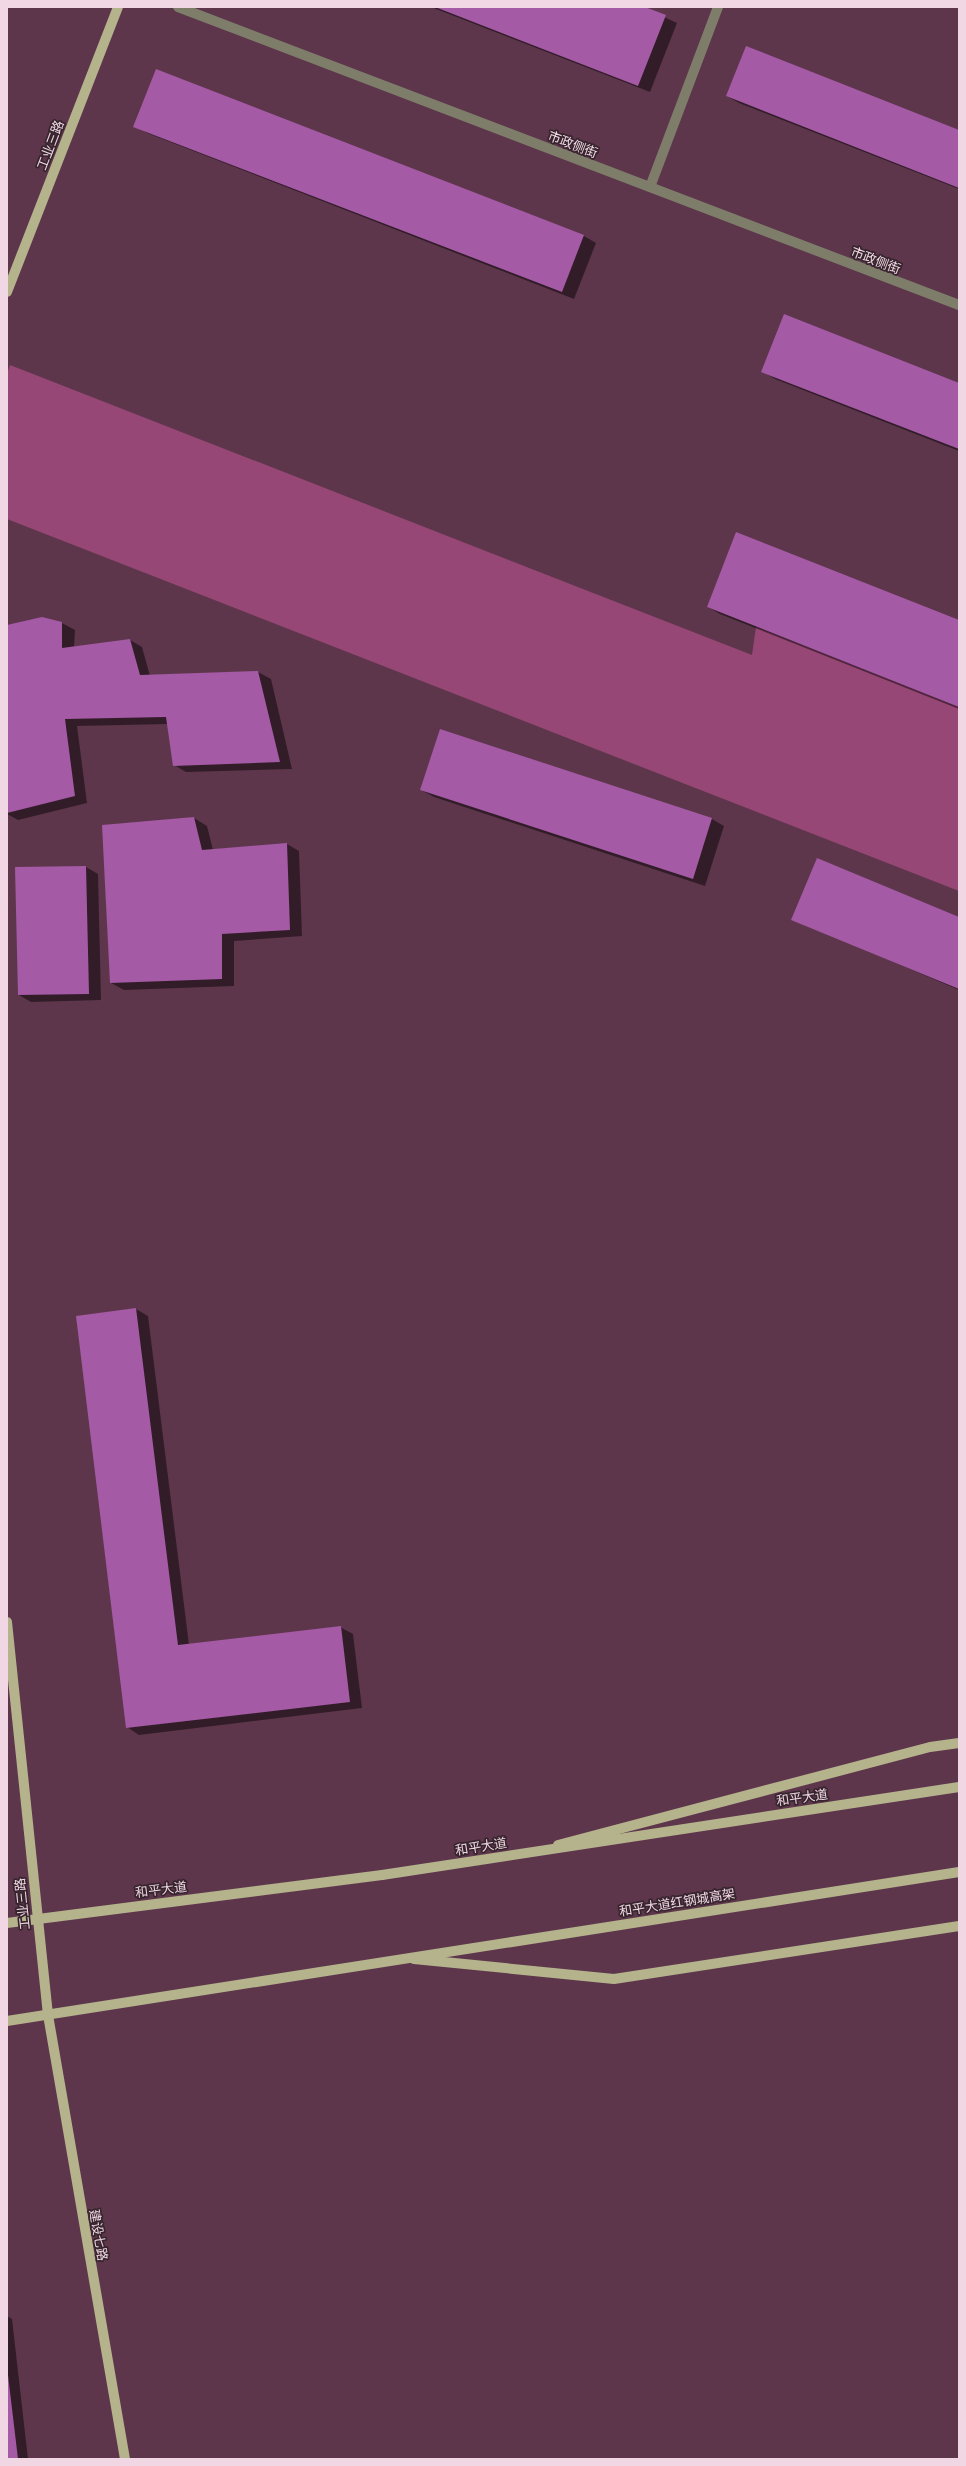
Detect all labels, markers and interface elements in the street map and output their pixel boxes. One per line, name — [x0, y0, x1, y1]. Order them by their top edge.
street label: 工业三路 — [34, 118, 67, 172]
street label: 市政侧街 — [546, 128, 600, 161]
street label: 市政侧街 — [849, 244, 903, 277]
street label: 和平大道 — [775, 1786, 829, 1809]
street label: 和平大道 — [454, 1835, 508, 1858]
street label: 工业三路 — [12, 1877, 33, 1931]
street label: 和平大道 — [134, 1879, 188, 1900]
street label: 和平大道红钢城高架 — [618, 1886, 736, 1919]
street label: 建设七路 — [87, 2208, 110, 2262]

